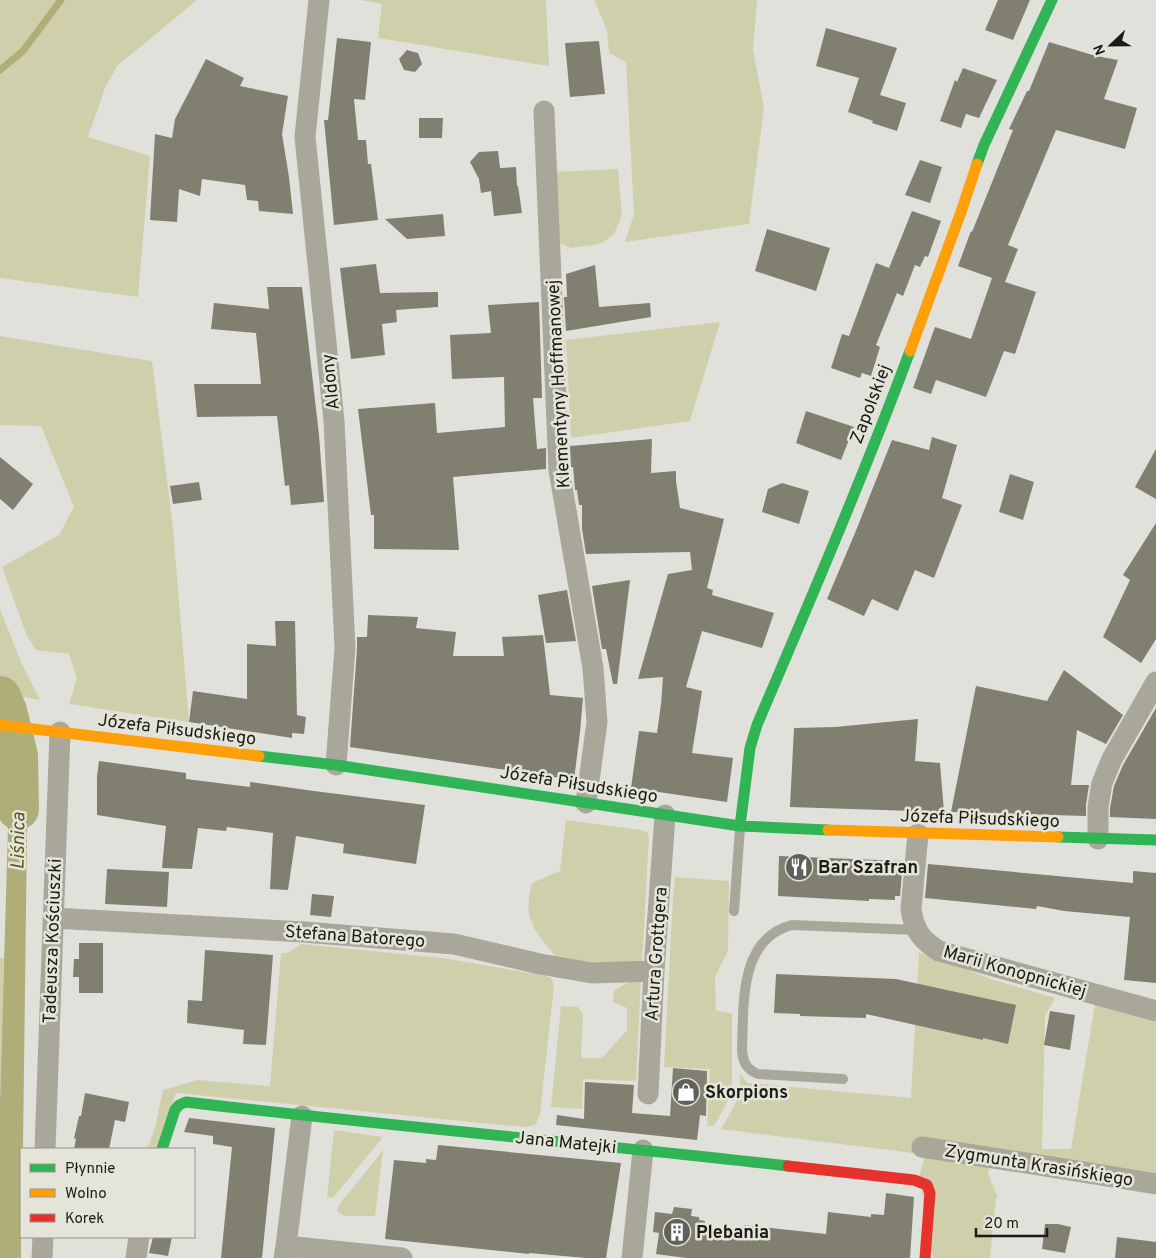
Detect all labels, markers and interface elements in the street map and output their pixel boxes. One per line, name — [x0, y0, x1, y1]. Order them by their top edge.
north arrow — [1086, 20, 1136, 70]
text: N — [1091, 41, 1110, 57]
street label: Klementyny Hoffmanowej — [543, 279, 576, 489]
street label: Aldony — [317, 352, 346, 411]
street label: Zapolskiej — [846, 361, 897, 448]
street label: Józefa Piłsudskiego — [96, 709, 257, 752]
street label: Józefa Piłsudskiego — [498, 762, 659, 809]
street label: Józefa Piłsudskiego — [900, 805, 1060, 834]
water label: Liśnica — [7, 812, 31, 870]
restaurant icon: Bar Szafran — [784, 852, 814, 882]
place label: Bar Szafran — [818, 857, 918, 880]
street label: Tadeusza Kościuszki — [39, 858, 68, 1024]
street label: Artura Grottgera — [641, 886, 674, 1022]
street label: Stefana Batorego — [284, 921, 426, 954]
street label: Marii Konopnickiej — [940, 941, 1089, 1004]
shop icon: Skorpions — [671, 1077, 701, 1107]
place label: Skorpions — [705, 1082, 788, 1105]
street label: Jana Matejki — [514, 1127, 618, 1160]
street label: Zygmunta Krasińskiego — [943, 1140, 1135, 1193]
legend — [20, 1148, 195, 1238]
text: Płynnie — [65, 1160, 115, 1179]
text: Wolno — [65, 1185, 107, 1204]
scale bar — [976, 1206, 1047, 1238]
text: Korek — [65, 1210, 104, 1229]
text: 20 m — [984, 1215, 1019, 1234]
building icon: Plebania — [662, 1217, 692, 1247]
place label: Plebania — [696, 1222, 769, 1245]

